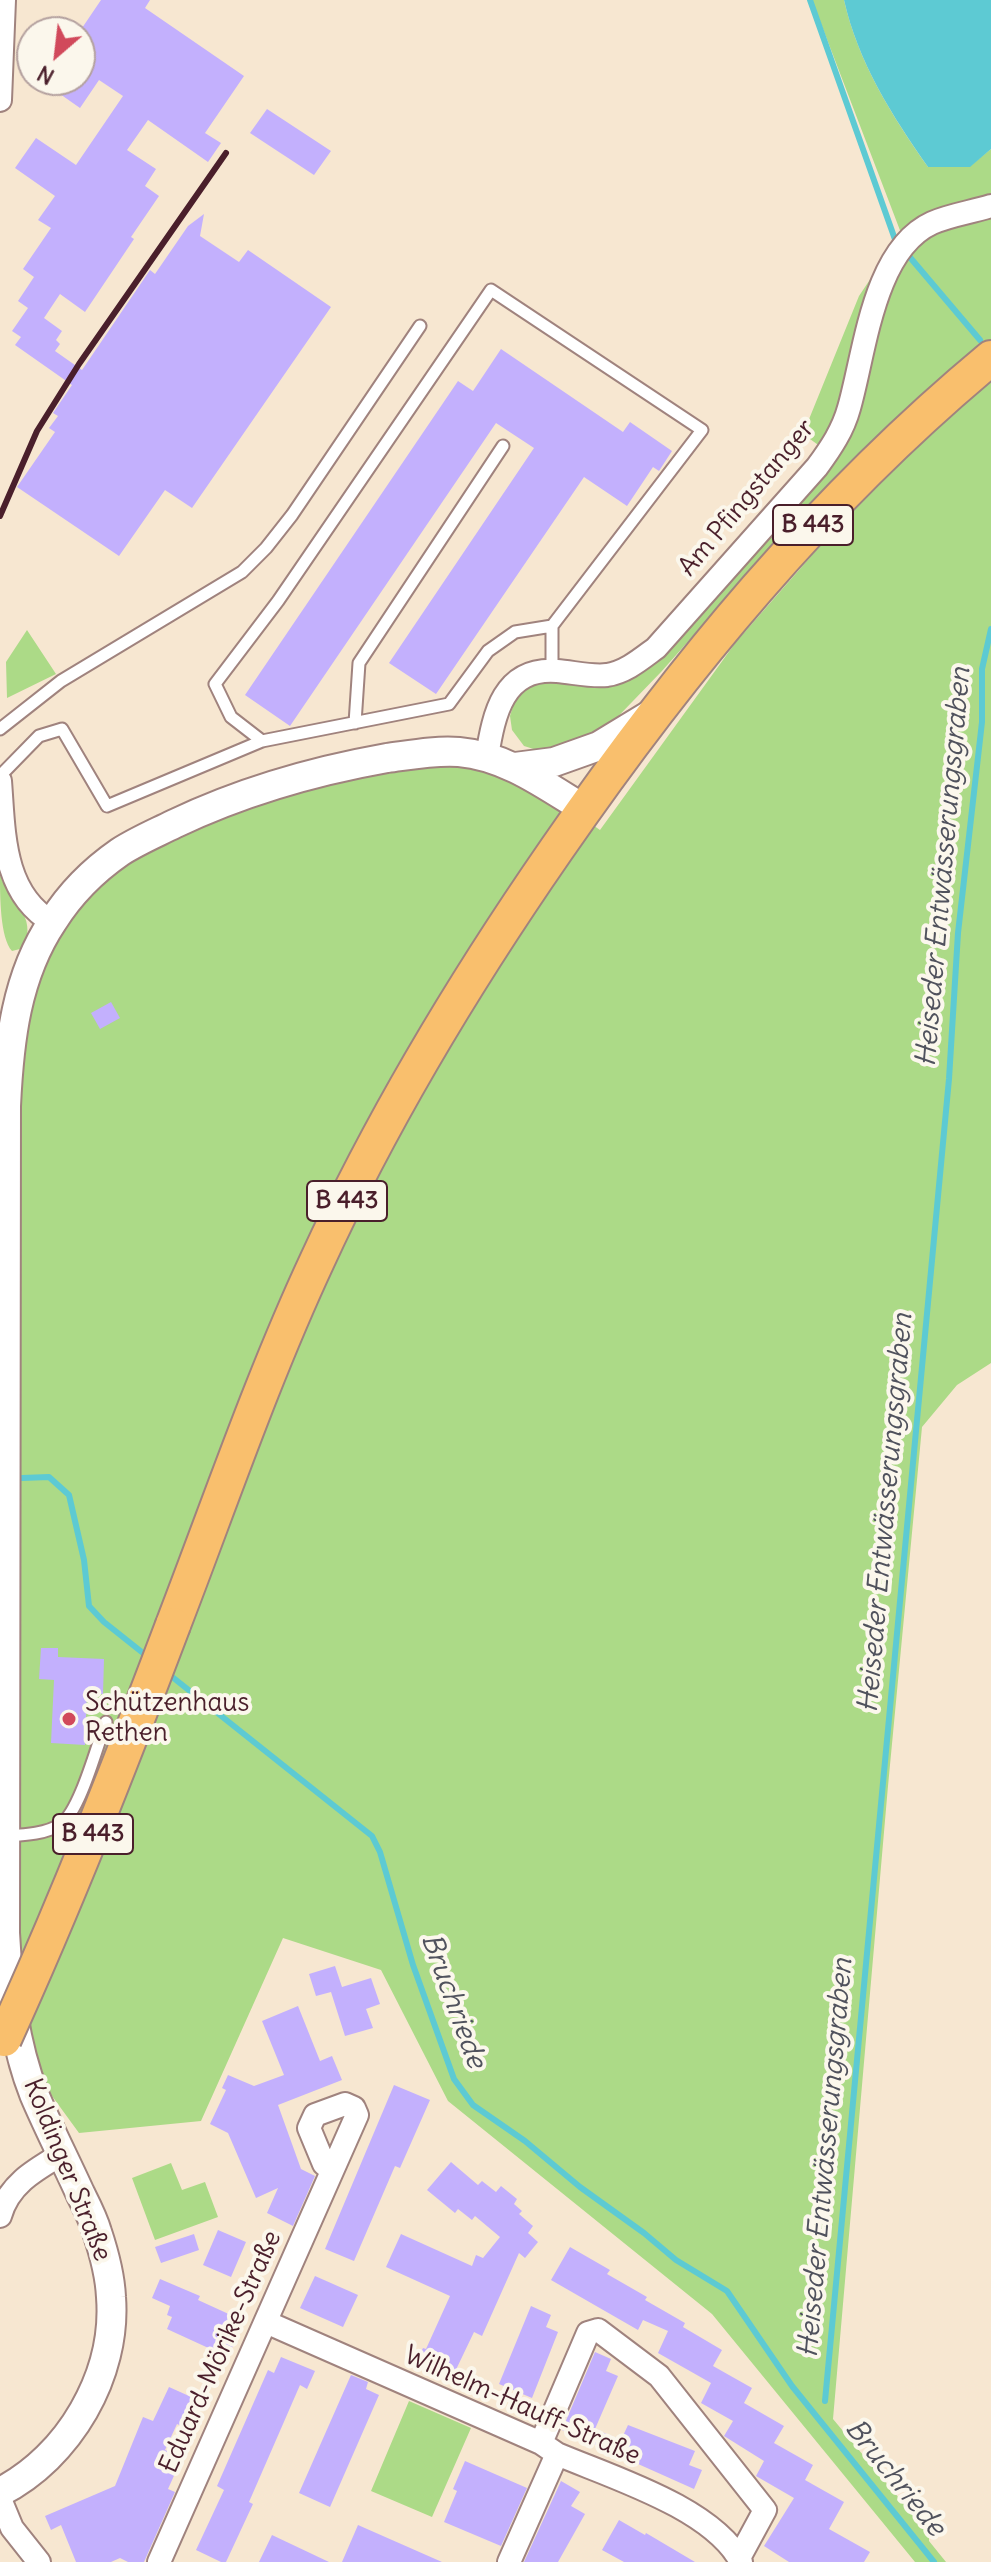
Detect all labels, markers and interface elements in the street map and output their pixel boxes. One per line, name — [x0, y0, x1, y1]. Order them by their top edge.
north arrow — [16, 16, 96, 96]
text: N — [32, 59, 59, 91]
street label: Am Pfingstanger — [672, 413, 822, 583]
road number: B 443 — [773, 505, 853, 545]
water label: Heiseder Entwässerungsgraben — [910, 666, 978, 1068]
road number: B 443 — [307, 1181, 387, 1221]
water label: Heiseder Entwässerungsgraben — [852, 1312, 920, 1714]
place label: Schützenhaus Rethen — [85, 1688, 249, 1750]
marker: Schützenhaus Rethen — [60, 1710, 78, 1728]
road number: B 443 — [53, 1814, 133, 1854]
water label: Bruchriede — [413, 1929, 493, 2073]
water label: Heiseder Entwässerungsgraben — [792, 1957, 860, 2359]
street label: Koldinger Straße — [16, 2074, 118, 2266]
street label: Eduard-Mörike-Straße — [153, 2226, 289, 2478]
street label: Wilhelm-Hauff-Straße — [399, 2340, 645, 2472]
water label: Bruchriede — [838, 2413, 952, 2543]

